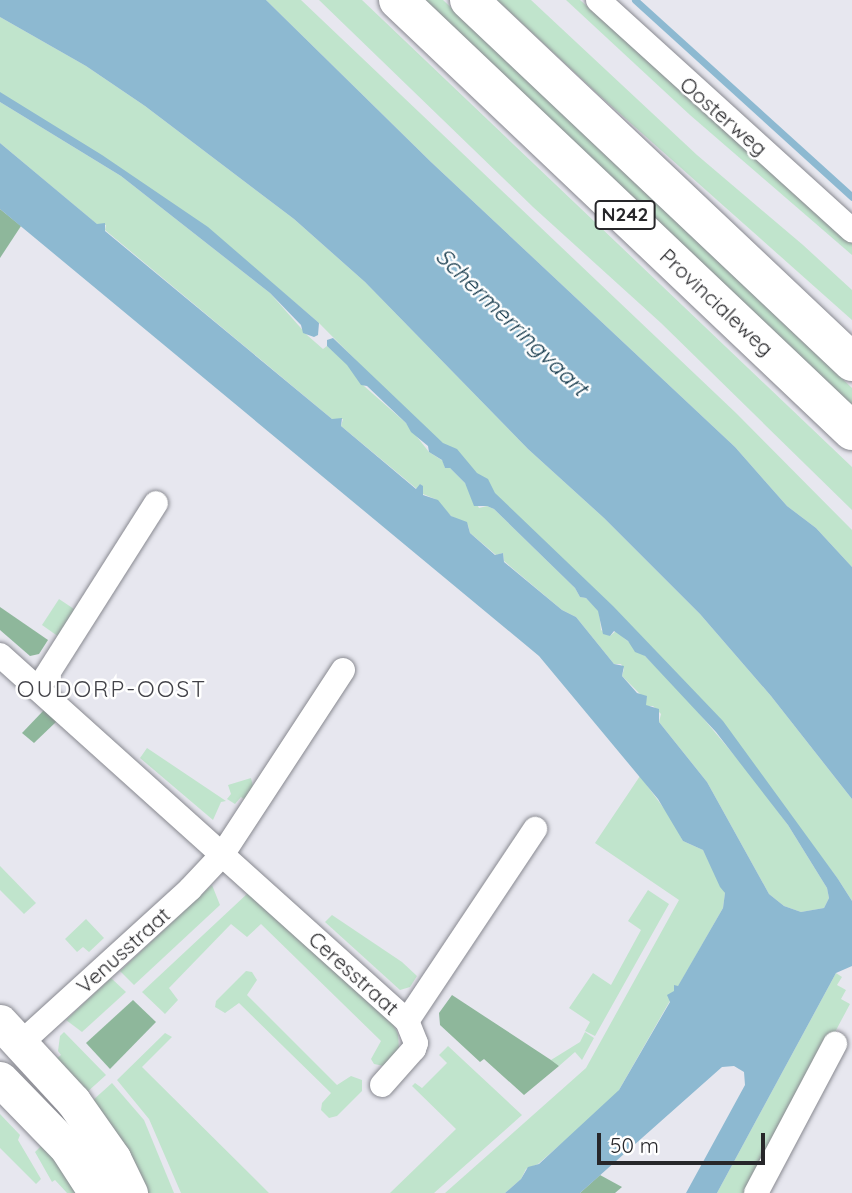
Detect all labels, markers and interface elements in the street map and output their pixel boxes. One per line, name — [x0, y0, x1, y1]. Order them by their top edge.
street label: Oosterweg — [675, 71, 773, 161]
road number: N242 — [594, 200, 656, 230]
water label: Schermerringvaart — [430, 242, 594, 402]
street label: Provincialeweg — [655, 243, 779, 361]
district label: OUDORP-OOST — [18, 675, 206, 703]
street label: Venusstraat — [71, 902, 175, 998]
street label: Ceresstraat — [304, 926, 404, 1020]
scale bar — [600, 1120, 768, 1164]
text: 50 m — [610, 1132, 659, 1158]

